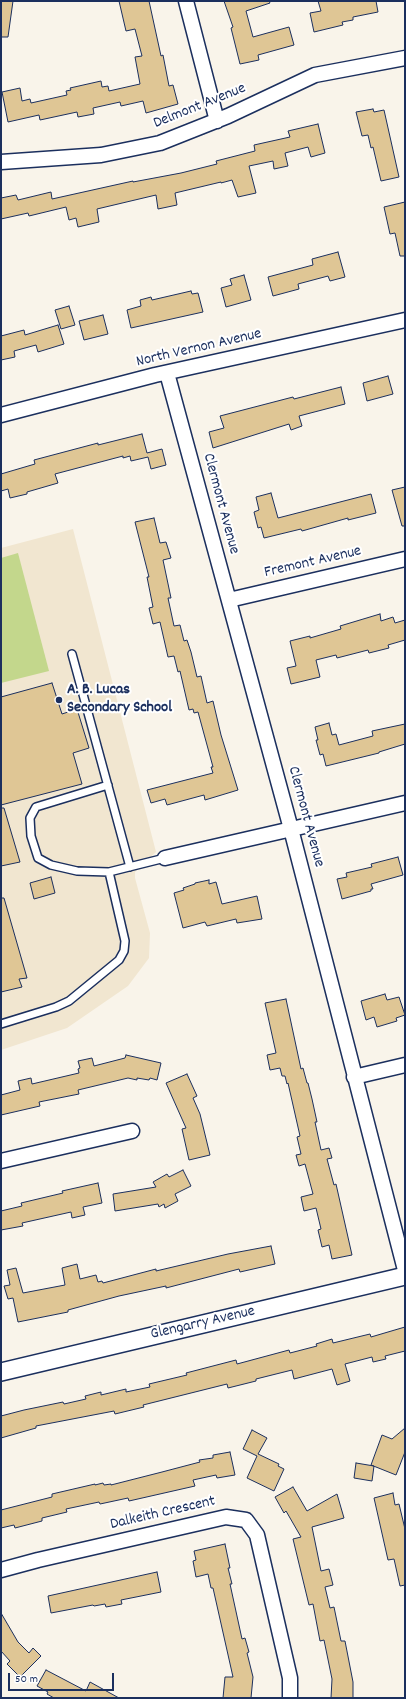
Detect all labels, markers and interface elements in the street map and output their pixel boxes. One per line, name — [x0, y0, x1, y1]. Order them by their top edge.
street label: Delmont Avenue — [151, 80, 249, 134]
street label: North Vernon Avenue — [135, 325, 263, 373]
street label: Clermont Avenue — [197, 452, 243, 556]
street label: Fremont Avenue — [263, 543, 363, 583]
place label: A. B. Lucas Secondary School — [67, 681, 172, 719]
marker: A. B. Lucas Secondary School — [54, 695, 64, 705]
street label: Clermont Avenue — [282, 765, 328, 869]
street label: Glengarry Avenue — [149, 1303, 257, 1345]
street label: Dalkeith Crescent — [109, 1493, 217, 1535]
scale bar — [10, 1665, 116, 1691]
text: 50 m — [15, 1671, 38, 1688]

